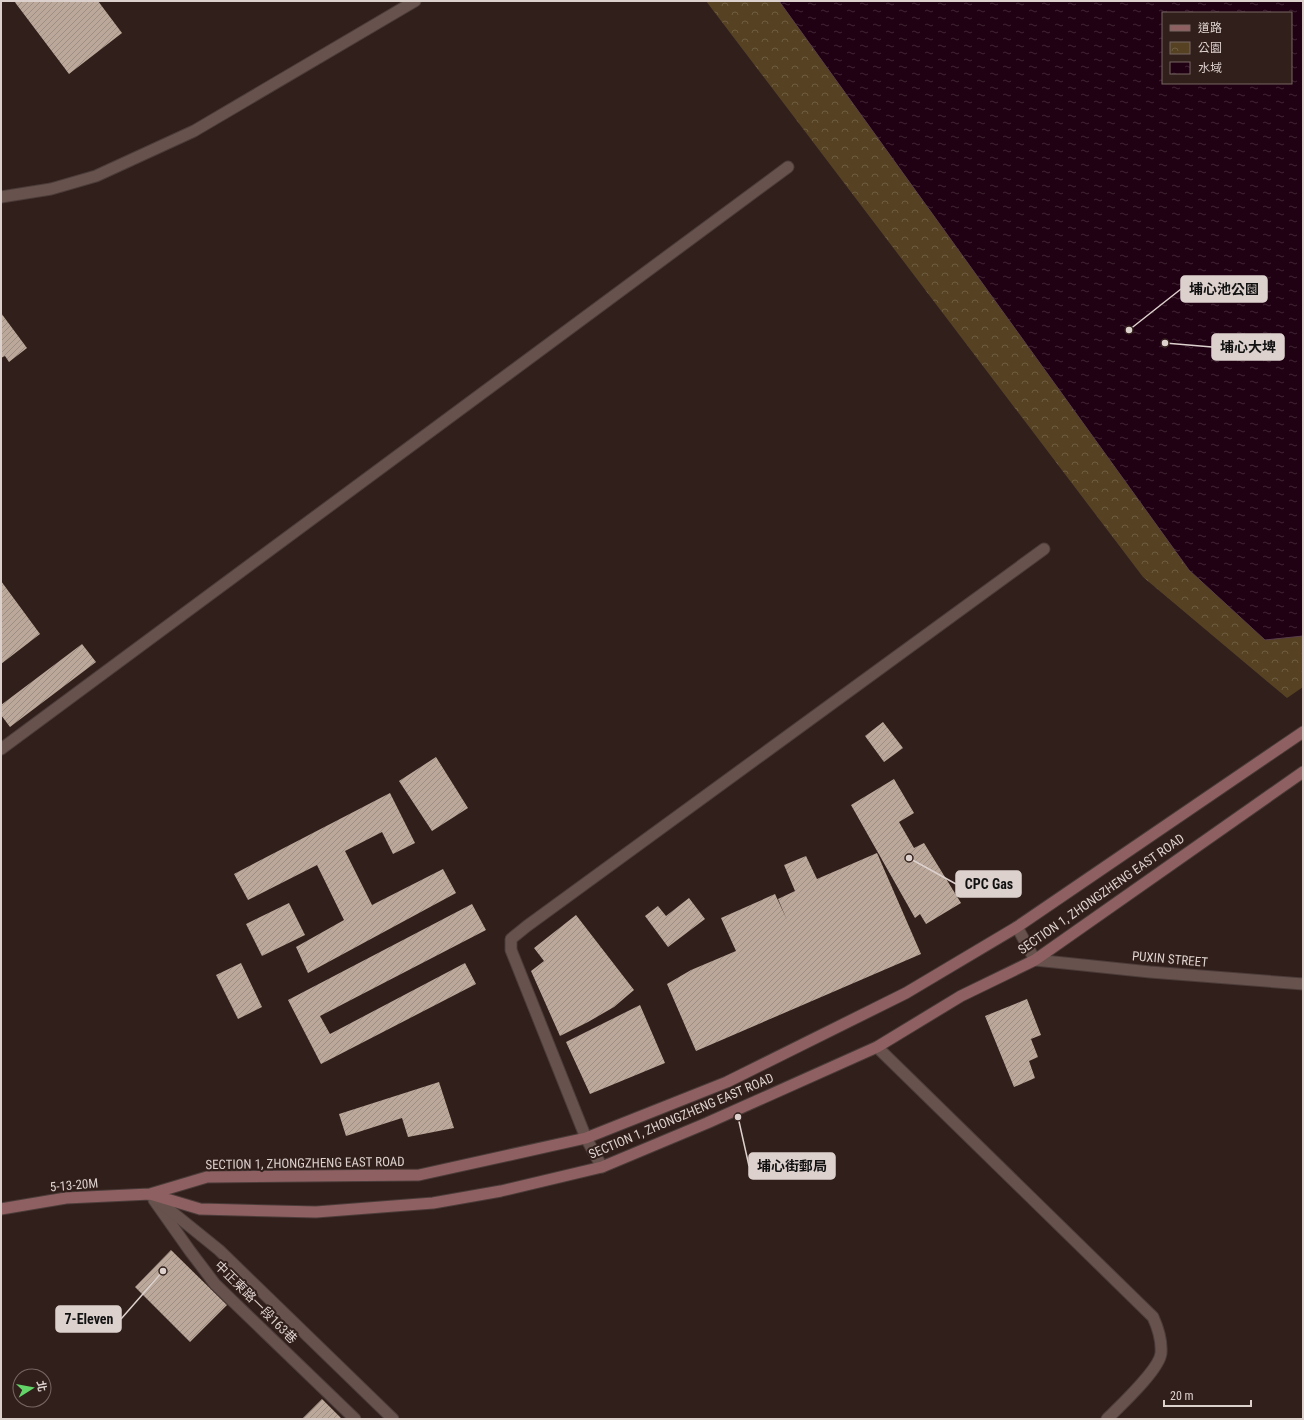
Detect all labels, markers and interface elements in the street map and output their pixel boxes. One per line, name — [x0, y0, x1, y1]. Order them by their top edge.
legend — [1162, 12, 1292, 84]
text: 道路 — [1198, 21, 1222, 35]
text: 公園 — [1198, 41, 1222, 55]
text: 水域 — [1198, 61, 1222, 75]
callout: 埔心池公園 — [1181, 276, 1267, 302]
text: 埔心池公園 — [1189, 281, 1259, 297]
callout: 埔心大埤 — [1212, 334, 1284, 360]
text: 埔心大埤 — [1220, 339, 1276, 355]
street label: SECTION 1, ZHONGZHENG EAST ROAD — [1015, 831, 1187, 957]
callout: CPC Gas — [956, 871, 1021, 897]
text: CPC Gas — [965, 876, 1013, 892]
street label: PUXIN STREET — [1131, 948, 1209, 970]
street label: SECTION 1, ZHONGZHENG EAST ROAD — [586, 1070, 776, 1162]
callout: 埔心街郵局 — [749, 1153, 835, 1179]
street label: SECTION 1, ZHONGZHENG EAST ROAD — [205, 1154, 405, 1172]
text: 埔心街郵局 — [757, 1158, 827, 1174]
street label: 5-13-20M — [49, 1175, 99, 1195]
street label: 中正東路一段163巷 — [212, 1258, 300, 1346]
callout: 7-Eleven — [56, 1306, 121, 1332]
text: 7-Eleven — [65, 1311, 114, 1327]
north arrow — [12, 1368, 52, 1408]
text: 北 — [34, 1380, 49, 1393]
scale bar — [1164, 1382, 1251, 1408]
text: 20 m — [1170, 1389, 1194, 1403]

